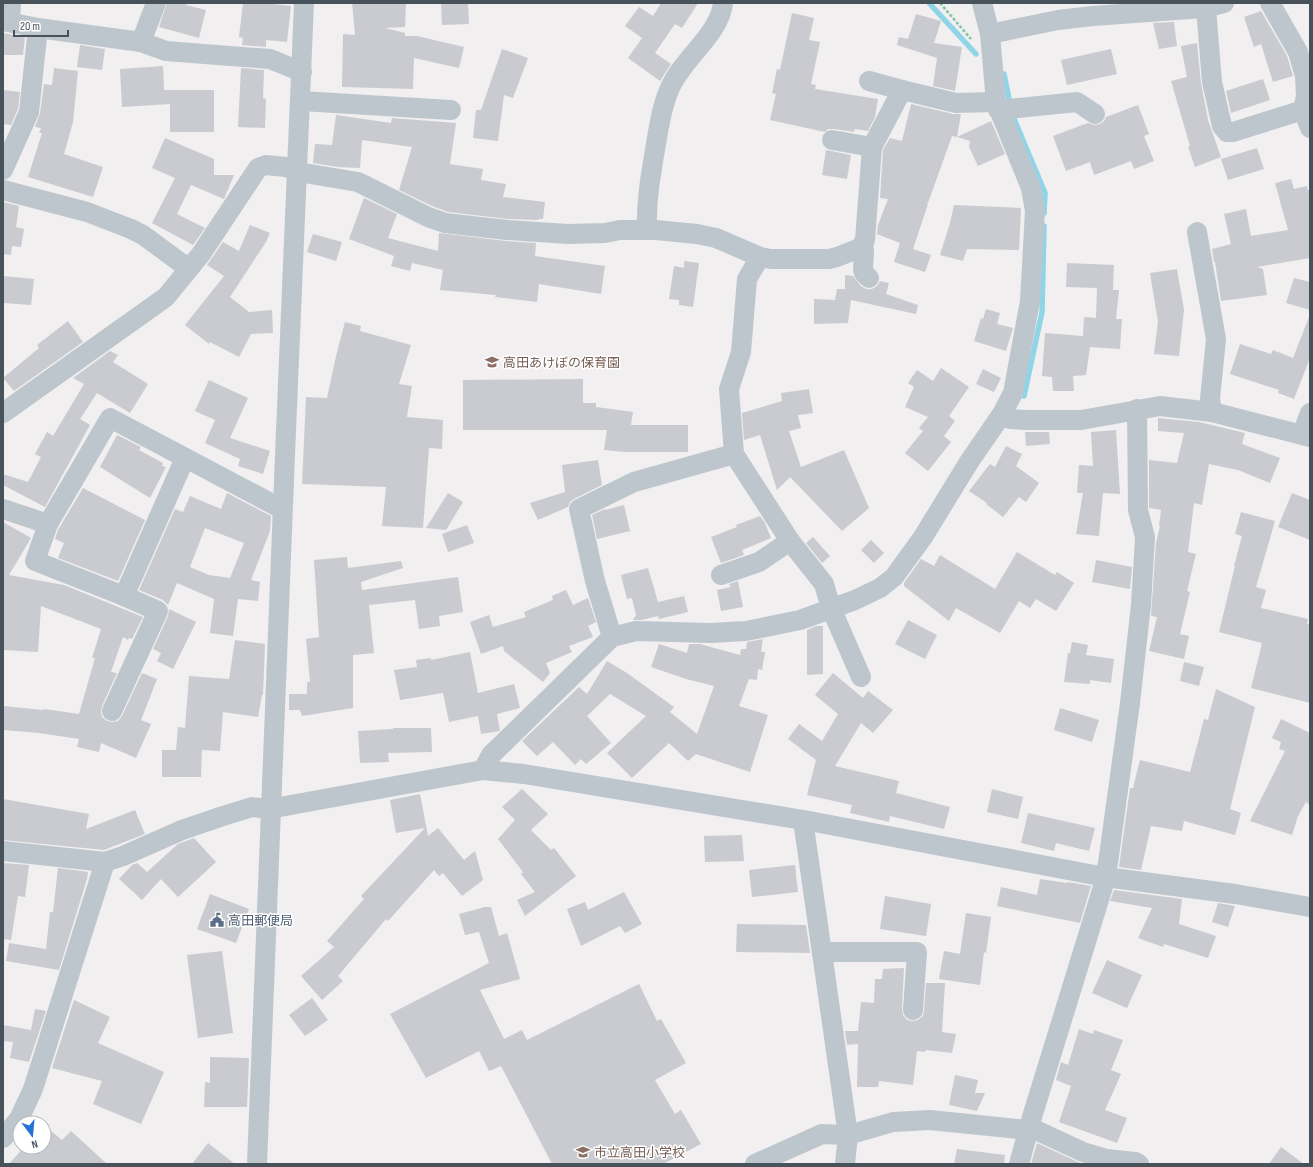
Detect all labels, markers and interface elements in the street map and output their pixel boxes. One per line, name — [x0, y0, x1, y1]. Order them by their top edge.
scale bar — [14, 12, 68, 38]
text: 20 m — [20, 19, 40, 34]
school or university icon: 高田あけぼの保育園 — [484, 354, 500, 370]
place label: 高田あけぼの保育園 — [503, 355, 620, 371]
public building icon: 高田郵便局 — [209, 912, 225, 928]
place label: 高田郵便局 — [228, 913, 293, 929]
north arrow — [12, 1115, 52, 1155]
text: N — [30, 1137, 39, 1151]
school or university icon: 市立高田小学校 — [575, 1144, 591, 1160]
place label: 市立高田小学校 — [594, 1145, 685, 1161]

